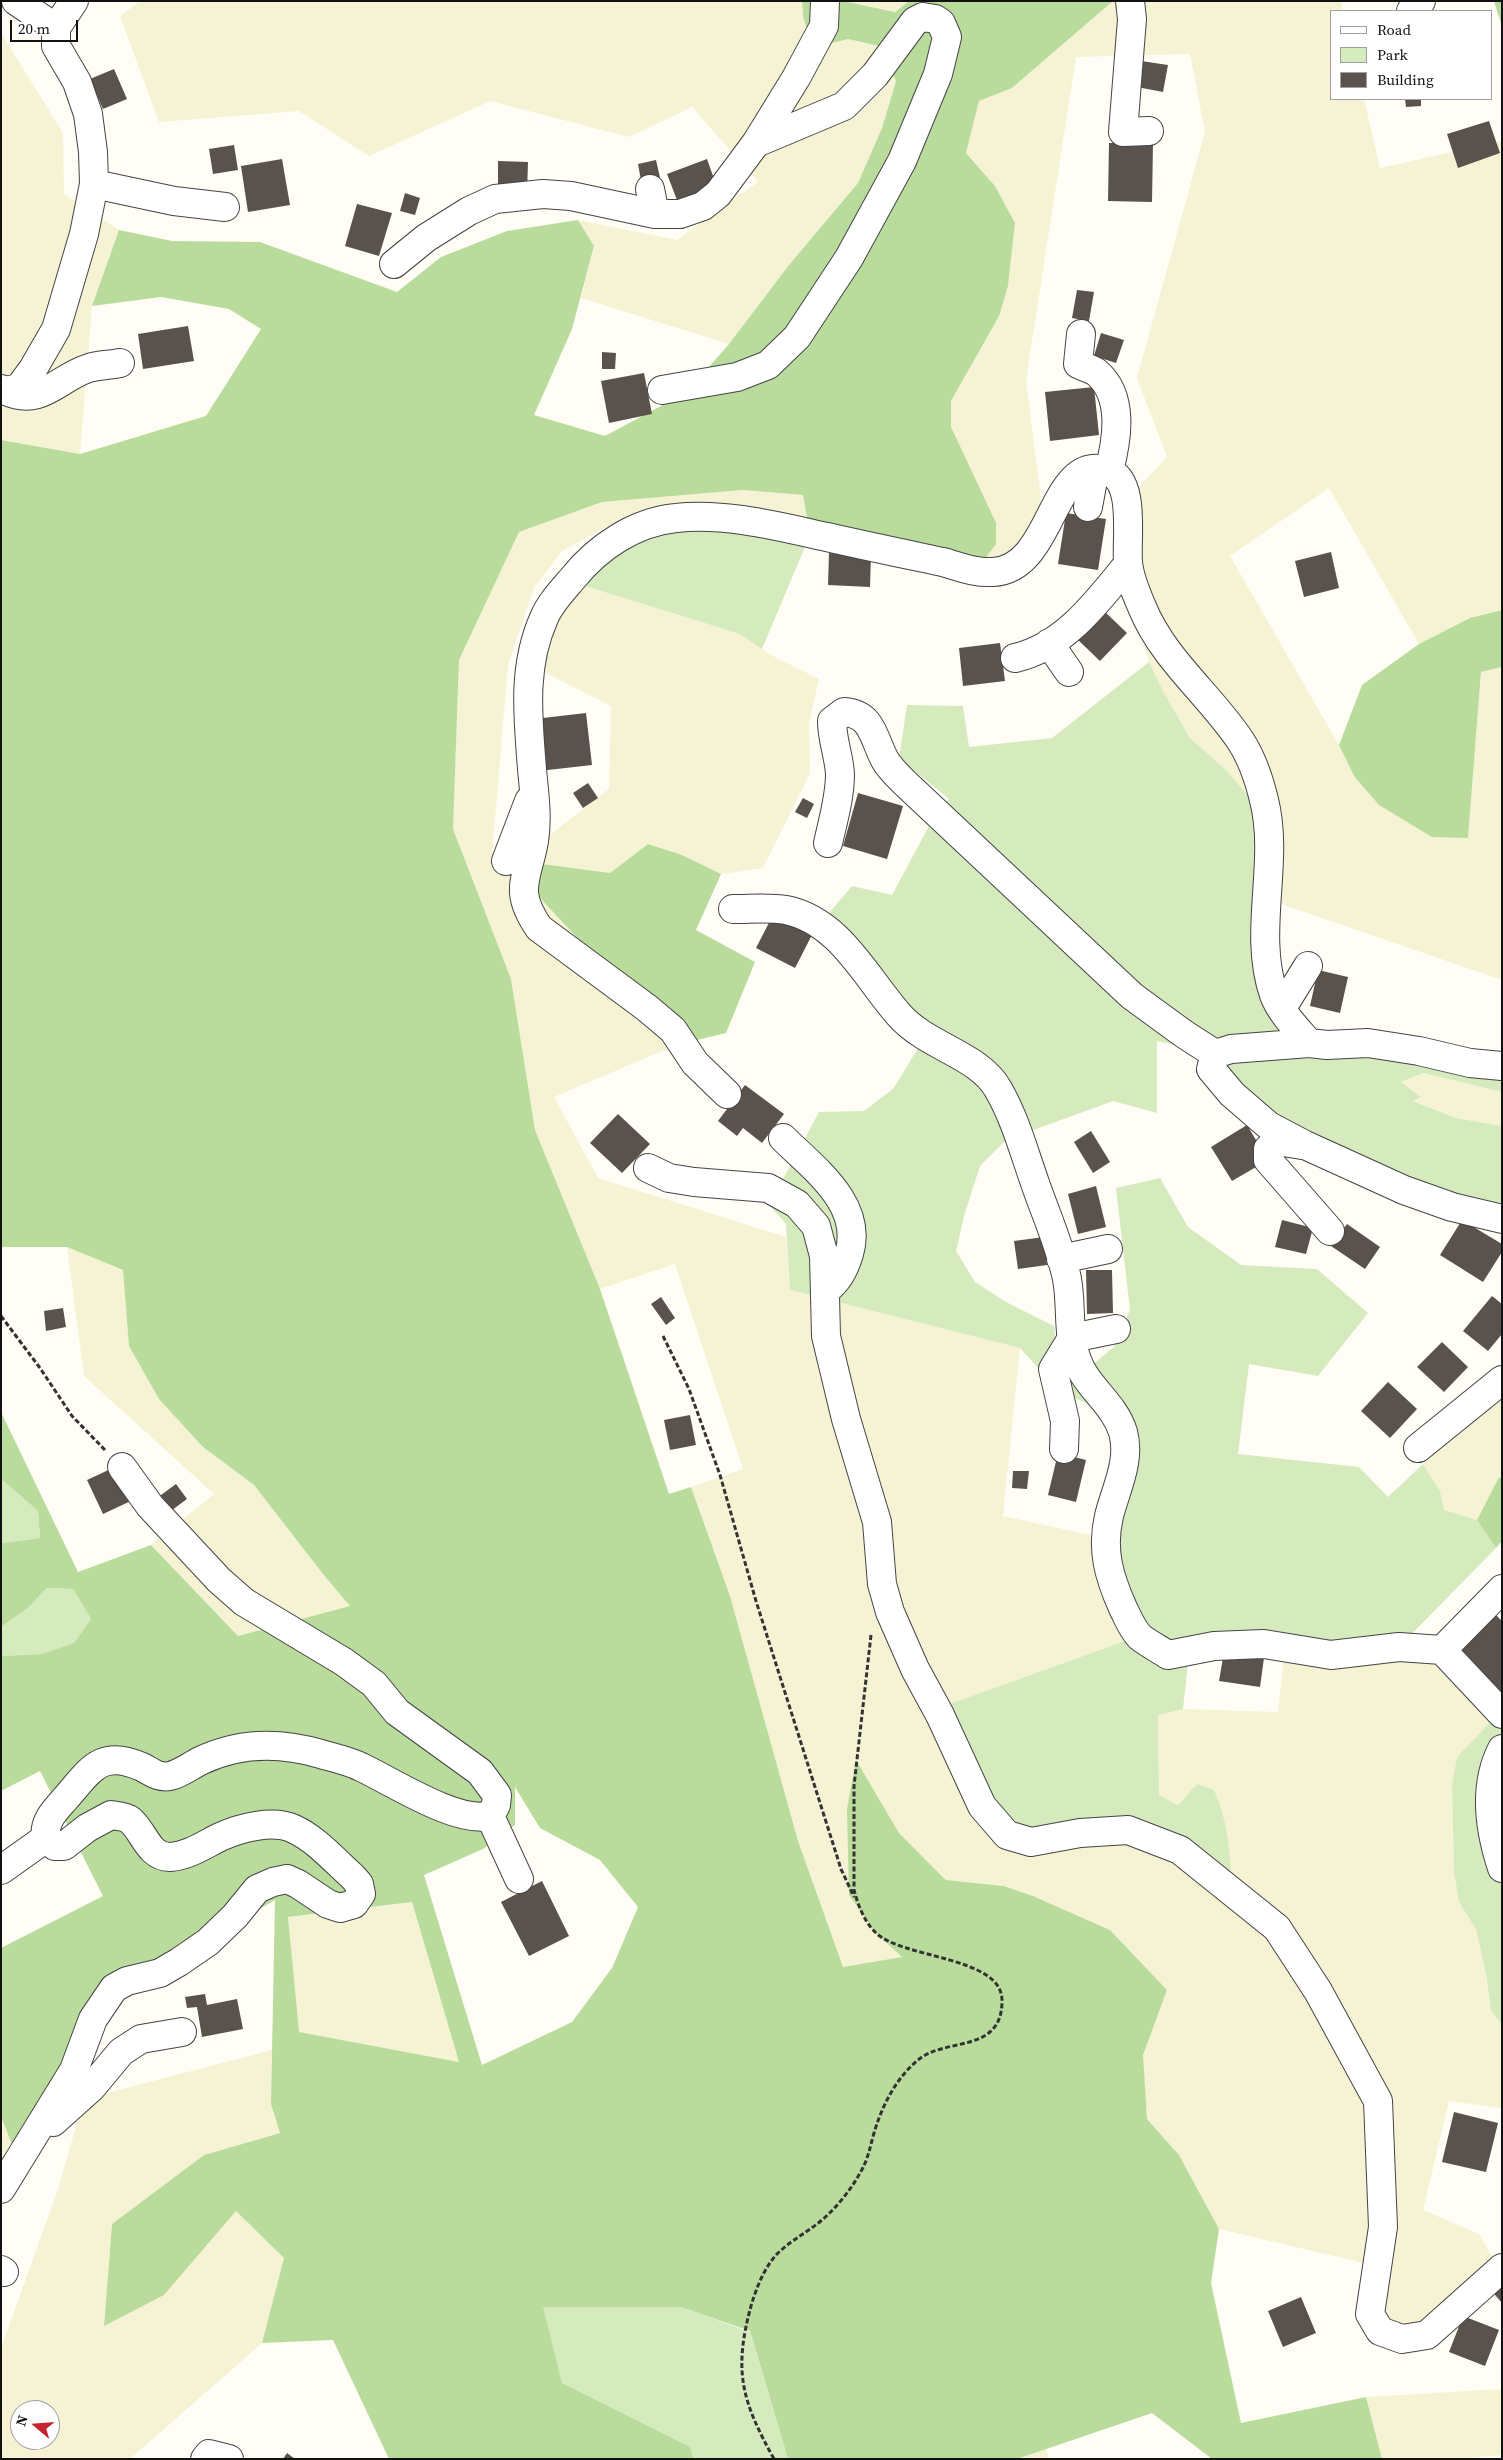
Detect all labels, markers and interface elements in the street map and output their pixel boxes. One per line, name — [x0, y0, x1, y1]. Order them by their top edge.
scale bar — [12, 10, 80, 42]
legend — [1330, 10, 1493, 100]
text: 20 m — [18, 18, 50, 39]
text: Road — [1377, 19, 1411, 40]
text: Park — [1377, 44, 1408, 65]
text: Building — [1377, 69, 1434, 90]
north arrow — [10, 2400, 60, 2450]
text: N — [11, 2413, 33, 2429]

